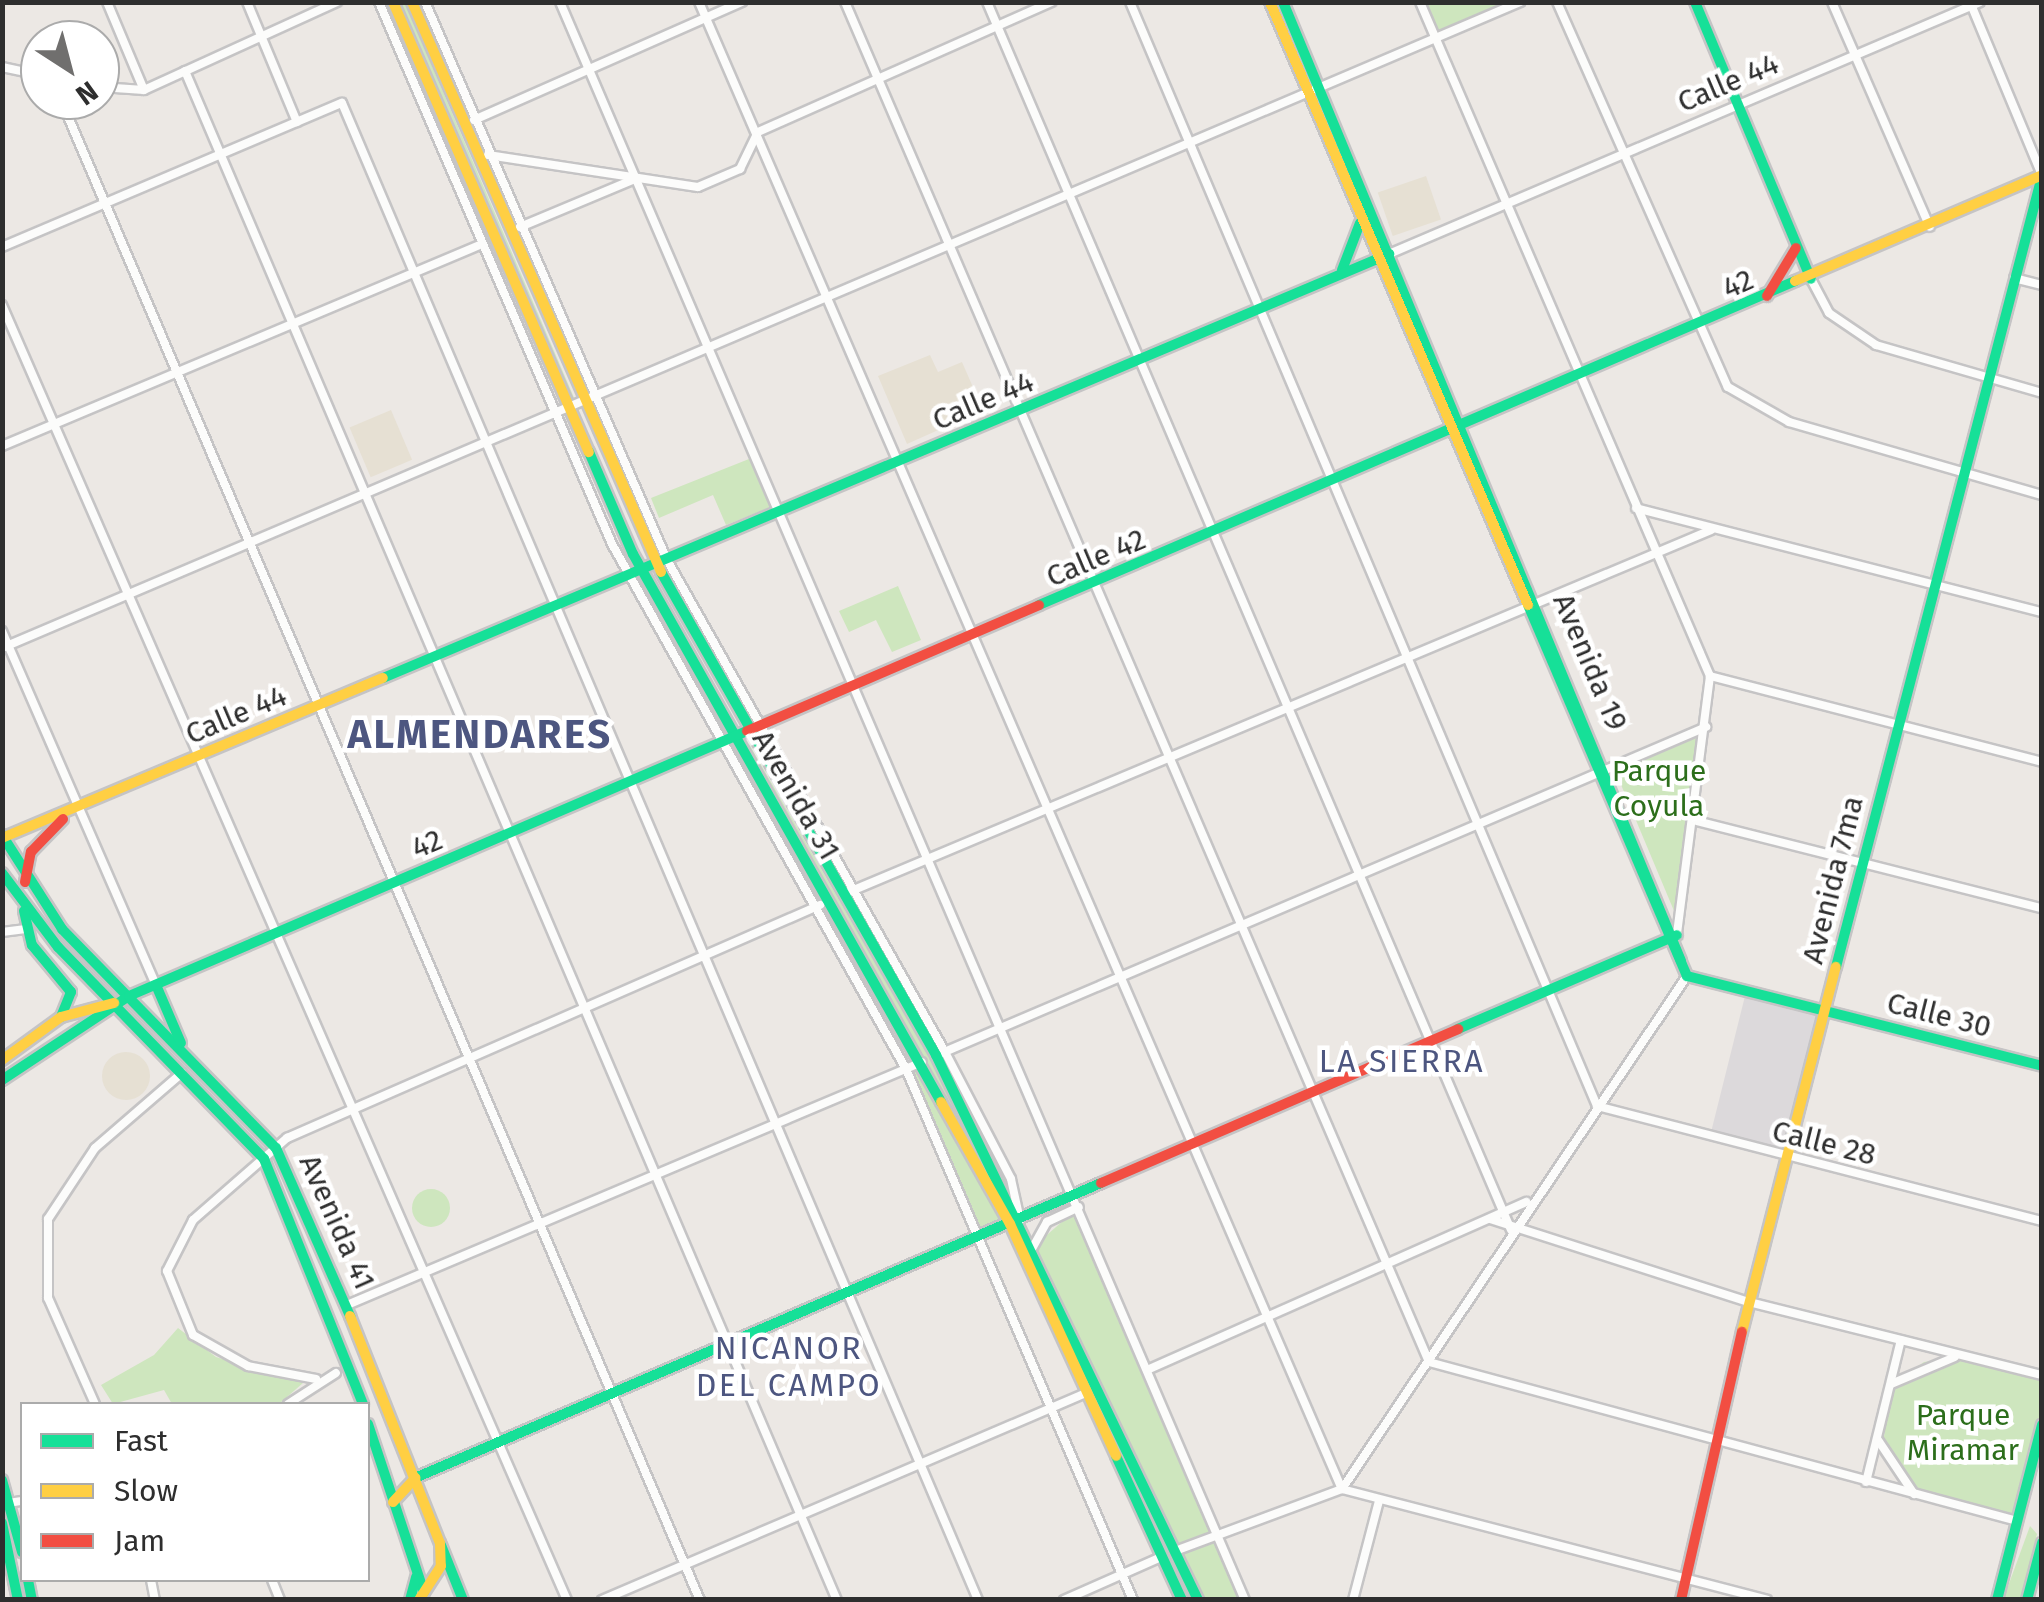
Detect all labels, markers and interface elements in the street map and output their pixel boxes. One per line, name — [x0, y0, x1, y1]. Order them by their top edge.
north arrow — [20, 20, 120, 120]
street label: Calle 44 — [1672, 46, 1784, 120]
text: N — [70, 74, 104, 112]
street label: 42 — [1717, 261, 1759, 307]
street label: Calle 44 — [927, 364, 1039, 438]
street label: Calle 42 — [1041, 521, 1151, 595]
street label: Avenida 19 — [1545, 588, 1635, 736]
street label: Calle 44 — [180, 678, 292, 752]
district label: ALMENDARES — [347, 711, 613, 759]
street label: Avenida 31 — [745, 724, 847, 866]
park label: Parque Coyula — [1612, 753, 1706, 824]
street label: Avenida 7ma — [1795, 792, 1871, 968]
street label: 42 — [406, 822, 448, 866]
street label: Calle 30 — [1883, 985, 1995, 1045]
district label: LA SIERRA — [1319, 1042, 1485, 1080]
street label: Calle 28 — [1768, 1113, 1880, 1173]
street label: Avenida 41 — [291, 1149, 383, 1295]
district label: NICANOR DEL CAMPO — [696, 1330, 882, 1405]
park label: Parque Miramar — [1907, 1397, 2019, 1468]
legend — [20, 1402, 370, 1582]
text: Fast — [114, 1423, 168, 1459]
text: Slow — [114, 1473, 178, 1509]
text: Jam — [114, 1523, 165, 1559]

